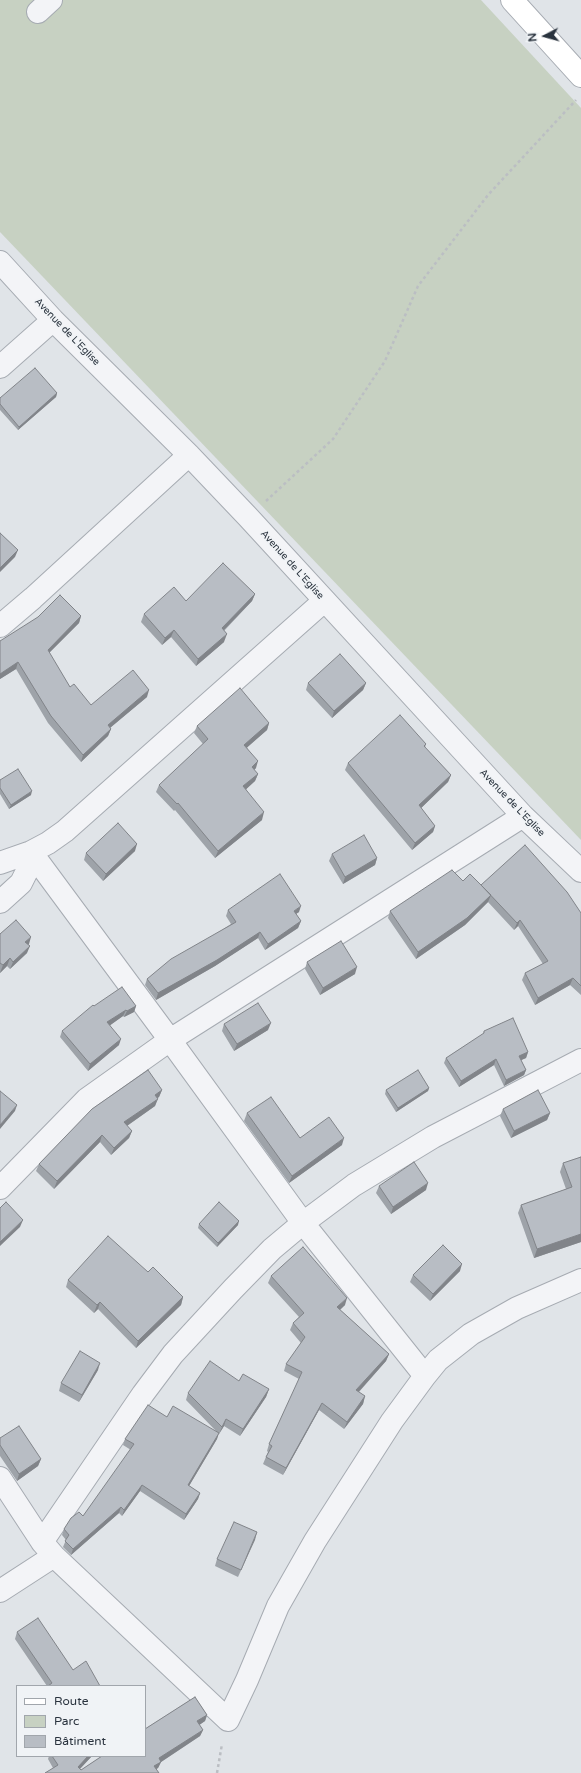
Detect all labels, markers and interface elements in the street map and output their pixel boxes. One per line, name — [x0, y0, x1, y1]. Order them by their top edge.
north arrow — [525, 16, 565, 56]
text: N — [526, 32, 539, 42]
street label: Avenue de L'Eglise — [32, 296, 102, 368]
street label: Avenue de L'Eglise — [258, 528, 326, 602]
street label: Avenue de L'Eglise — [477, 767, 547, 839]
legend — [16, 1685, 146, 1757]
text: Route — [54, 1694, 88, 1708]
text: Parc — [54, 1714, 79, 1728]
text: Bâtiment — [54, 1734, 106, 1748]

